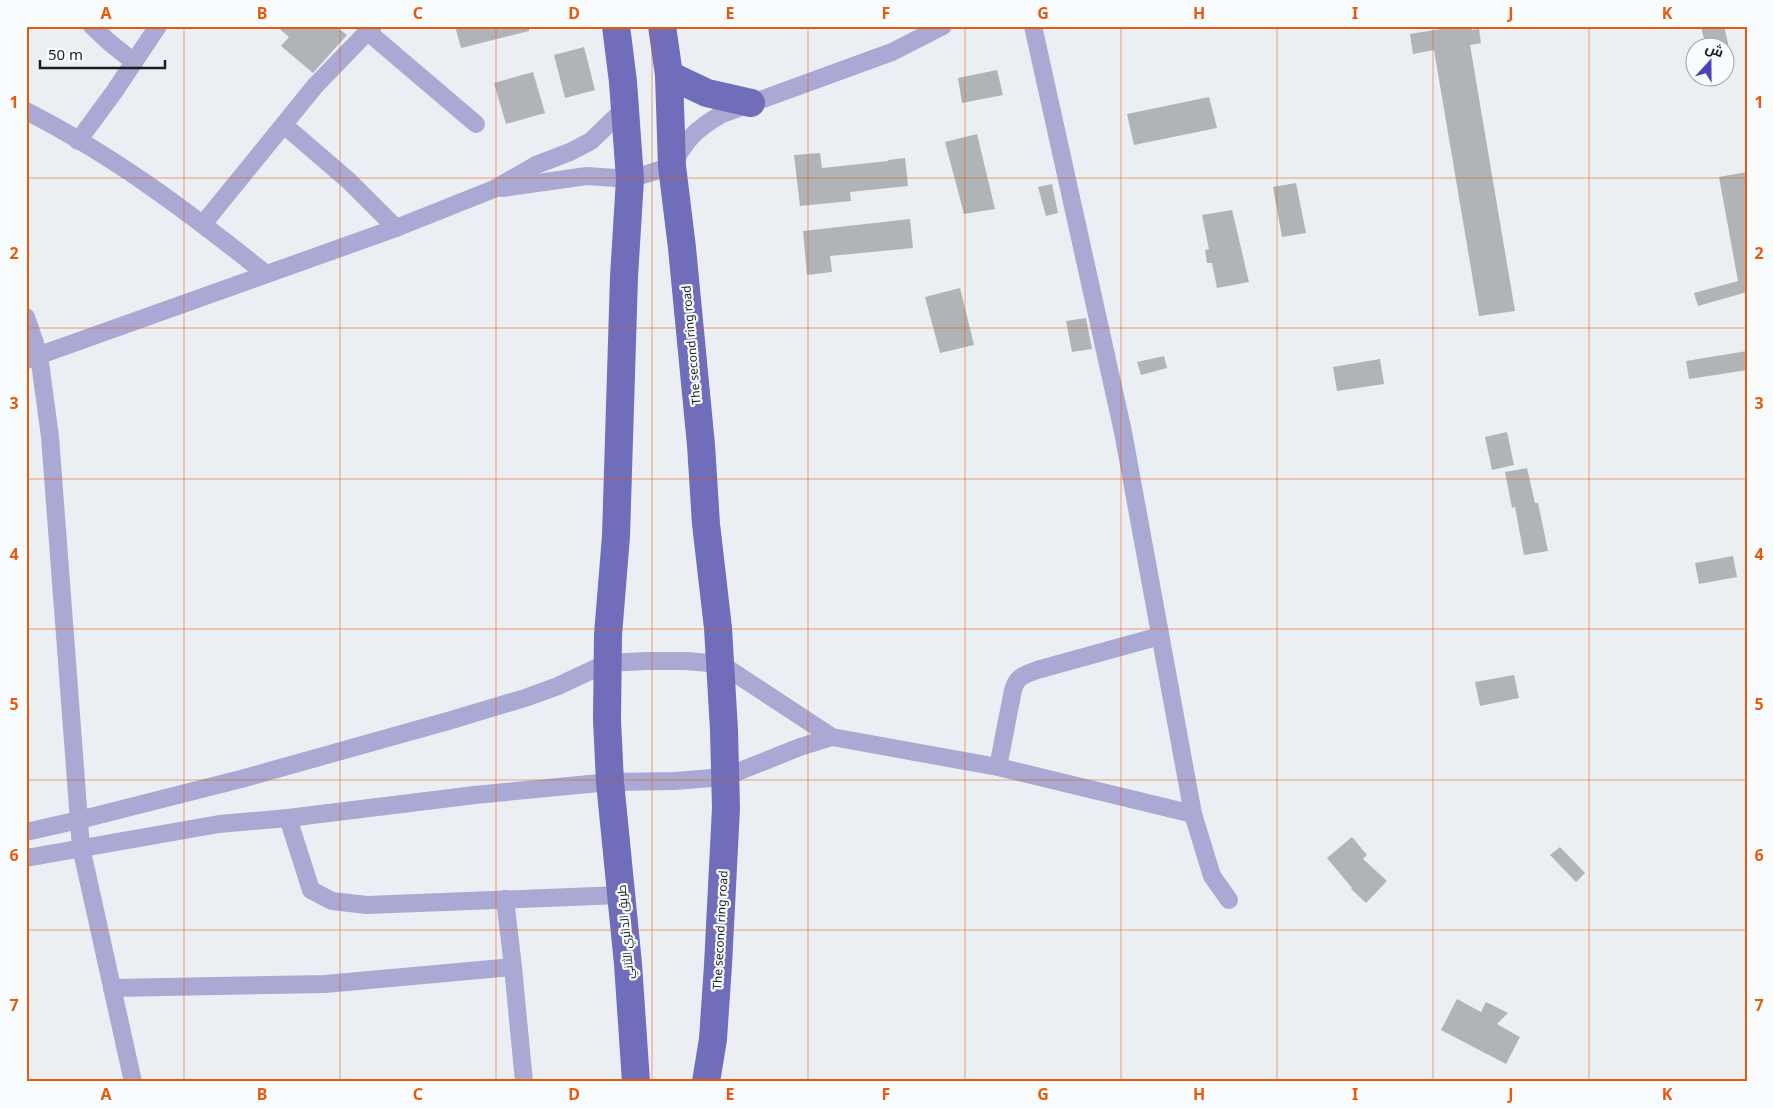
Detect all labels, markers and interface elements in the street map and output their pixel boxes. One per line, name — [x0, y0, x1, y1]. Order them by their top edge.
text: A — [100, 2, 112, 24]
text: B — [257, 2, 267, 24]
text: C — [413, 2, 423, 24]
text: D — [568, 2, 580, 24]
text: E — [726, 2, 735, 24]
text: F — [882, 2, 890, 24]
text: G — [1037, 2, 1049, 24]
text: H — [1193, 2, 1205, 24]
text: I — [1352, 2, 1358, 24]
text: J — [1506, 2, 1514, 24]
text: K — [1662, 2, 1673, 24]
text: ش — [1703, 37, 1727, 61]
scale bar — [40, 38, 165, 70]
north arrow — [1686, 38, 1736, 88]
text: 50 m — [48, 44, 83, 64]
text: 1 — [9, 91, 19, 113]
text: 1 — [1754, 91, 1764, 113]
text: 2 — [9, 242, 19, 264]
text: 2 — [1754, 242, 1764, 264]
street label: The second ring road — [677, 285, 705, 405]
text: 3 — [9, 392, 19, 414]
text: 3 — [1754, 392, 1764, 414]
text: 4 — [9, 543, 19, 565]
text: 4 — [1754, 543, 1764, 565]
text: 5 — [9, 693, 19, 715]
text: 5 — [1754, 693, 1764, 715]
text: 6 — [9, 844, 19, 866]
text: 6 — [1754, 844, 1764, 866]
street label: The second ring road — [708, 870, 732, 990]
street label: طريق الدائري الثاني — [612, 884, 640, 980]
text: 7 — [9, 994, 19, 1016]
text: 7 — [1754, 994, 1764, 1016]
text: A — [100, 1083, 112, 1105]
text: B — [257, 1083, 267, 1105]
text: C — [413, 1083, 423, 1105]
text: D — [568, 1083, 580, 1105]
text: E — [726, 1083, 735, 1105]
text: F — [882, 1083, 890, 1105]
text: G — [1037, 1083, 1049, 1105]
text: H — [1193, 1083, 1205, 1105]
text: I — [1352, 1083, 1358, 1105]
text: J — [1506, 1083, 1514, 1105]
text: K — [1662, 1083, 1673, 1105]

